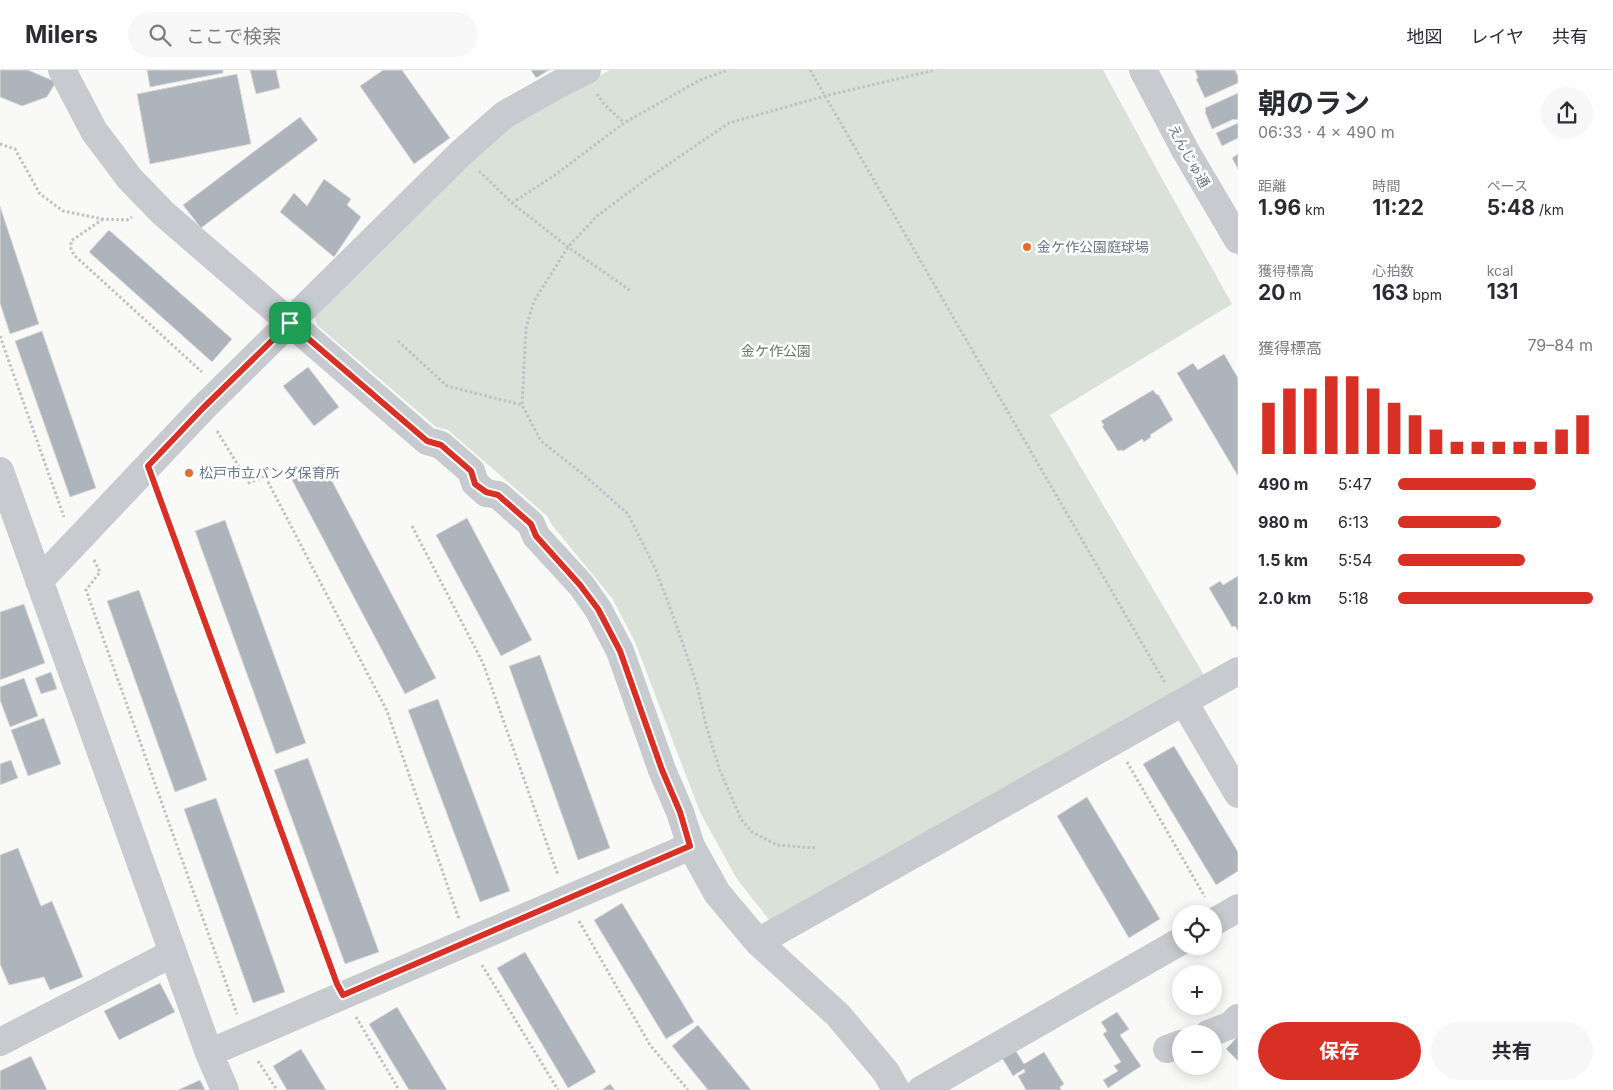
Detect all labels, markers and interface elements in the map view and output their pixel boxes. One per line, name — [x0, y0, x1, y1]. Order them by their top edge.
search box — [128, 12, 478, 57]
text: Milers — [25, 20, 98, 49]
icon: search — [146, 21, 174, 49]
text: ここで検索 — [186, 25, 281, 48]
text: 地図 — [1407, 26, 1443, 47]
text: レイヤ — [1471, 26, 1524, 47]
text: 共有 — [1552, 26, 1588, 47]
text: 朝のラン — [1258, 86, 1370, 120]
button: share — [1541, 87, 1593, 139]
street label: えんじゅ通 — [1165, 121, 1214, 190]
text: 06:33 · 4 × 490 m — [1258, 122, 1395, 142]
text: 距離 — [1258, 177, 1286, 194]
text: 時間 — [1372, 177, 1400, 194]
text: ペース — [1487, 177, 1528, 194]
text: 1.96 — [1258, 195, 1301, 220]
text: 11:22 — [1372, 195, 1424, 220]
text: 5:48 — [1487, 195, 1535, 220]
text: km — [1301, 201, 1325, 218]
text: /km — [1535, 201, 1564, 218]
place label: 金ケ作公園庭球場 — [1037, 238, 1149, 255]
marker: 金ケ作公園庭球場 — [1021, 241, 1033, 253]
text: 獲得標高 — [1258, 262, 1314, 279]
text: 心拍数 — [1372, 262, 1414, 279]
text: kcal — [1487, 262, 1513, 279]
text: 131 — [1487, 279, 1518, 304]
text: 20 — [1258, 280, 1285, 305]
text: 163 — [1372, 280, 1409, 305]
text: m — [1285, 286, 1302, 303]
text: bpm — [1409, 286, 1442, 303]
pin — [269, 302, 311, 344]
icon: arrive — [276, 309, 304, 337]
text: 79–84 m — [1527, 335, 1593, 355]
text: 獲得標高 — [1258, 338, 1322, 358]
park label: 金ケ作公園 — [741, 342, 811, 359]
place label: 松戸市立パンダ保育所 — [199, 464, 340, 481]
marker: 松戸市立パンダ保育所 — [183, 467, 195, 479]
text: 490 m — [1258, 474, 1308, 494]
text: 5:47 — [1338, 474, 1372, 494]
text: 980 m — [1258, 512, 1308, 532]
text: 6:13 — [1338, 512, 1369, 532]
text: 1.5 km — [1258, 550, 1308, 570]
text: 5:54 — [1338, 550, 1372, 570]
text: 2.0 km — [1258, 588, 1311, 608]
text: 5:18 — [1338, 588, 1369, 608]
map controls — [1172, 905, 1222, 1075]
button: locate — [1172, 905, 1222, 955]
button: + — [1172, 965, 1222, 1015]
button: 保存 — [1258, 1022, 1421, 1080]
button: 共有 — [1431, 1022, 1593, 1080]
button: − — [1172, 1025, 1222, 1075]

